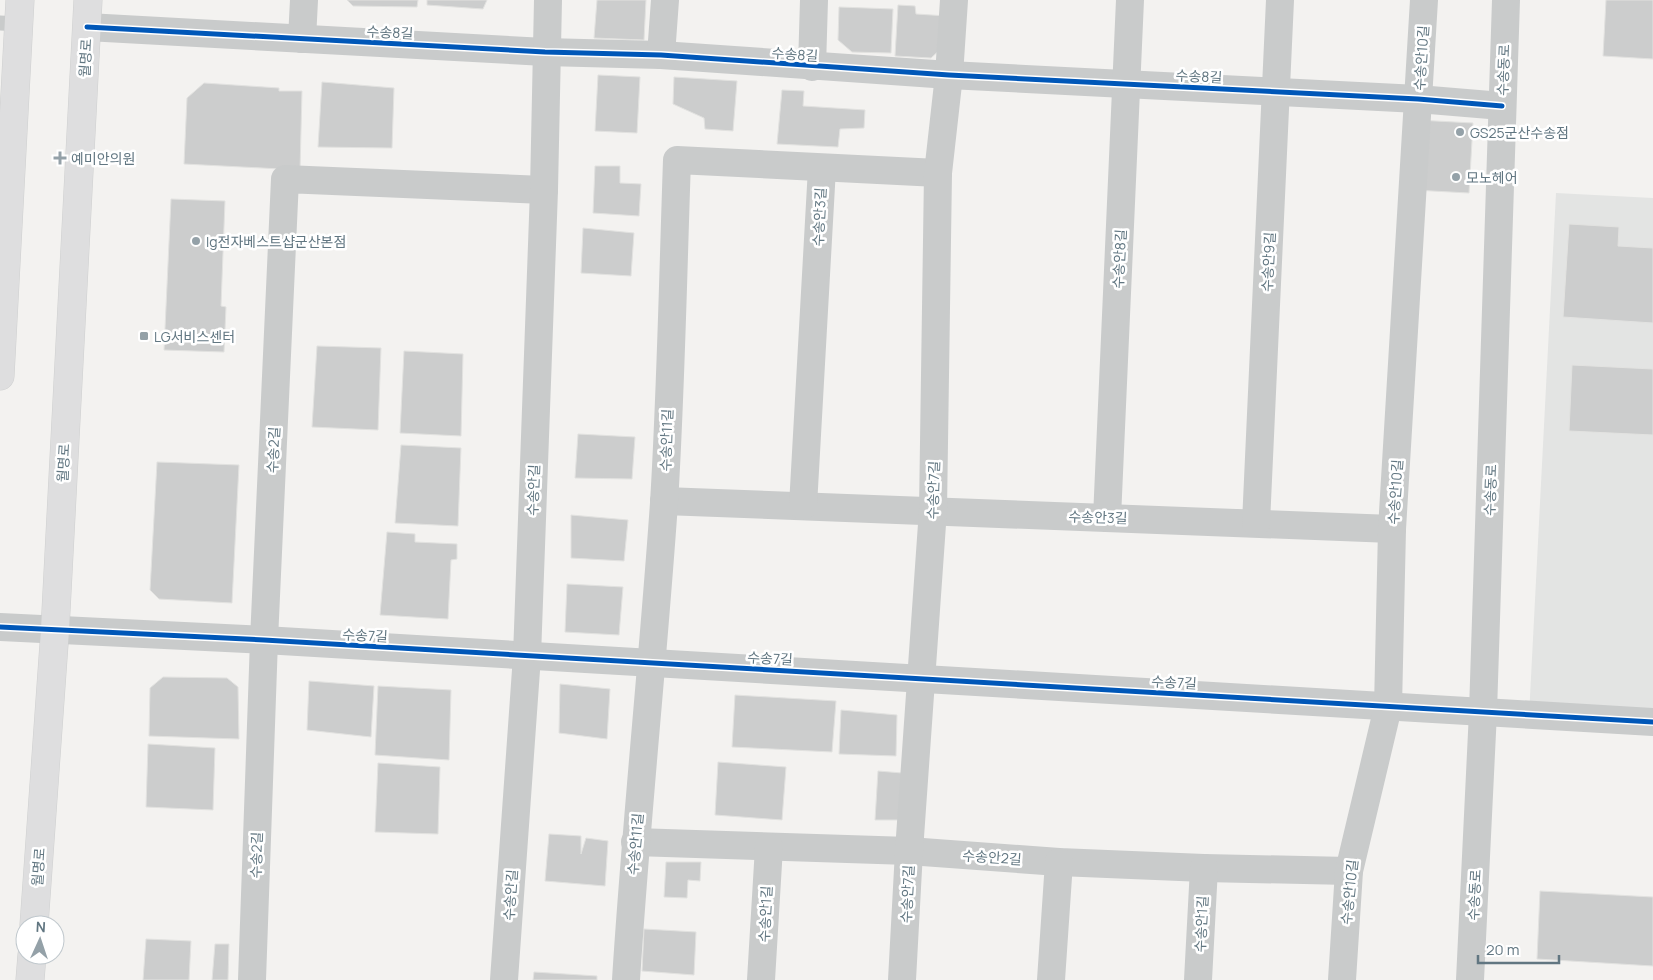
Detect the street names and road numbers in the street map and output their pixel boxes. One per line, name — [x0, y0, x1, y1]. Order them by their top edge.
street label: 수송8길 — [366, 21, 414, 43]
street label: 수송안10길 — [1409, 25, 1433, 91]
street label: 월명로 — [75, 38, 96, 78]
street label: 수송8길 — [771, 43, 819, 65]
street label: 수송동로 — [1493, 44, 1513, 96]
street label: 수송8길 — [1175, 65, 1223, 87]
street label: 수송안3길 — [808, 187, 830, 247]
street label: 수송안8길 — [1108, 229, 1130, 289]
street label: 수송안9길 — [1257, 231, 1279, 293]
street label: 수송안11길 — [655, 408, 677, 472]
street label: 수송2길 — [262, 426, 284, 474]
street label: 월명로 — [53, 443, 74, 483]
street label: 수송안10길 — [1383, 459, 1407, 525]
street label: 수송안7길 — [922, 460, 944, 520]
street label: 수송안길 — [523, 464, 543, 516]
street label: 수송동로 — [1480, 464, 1500, 516]
street label: 수송안3길 — [1068, 506, 1128, 528]
street label: 수송7길 — [342, 624, 388, 646]
street label: 수송7길 — [747, 647, 793, 669]
street label: 수송7길 — [1151, 671, 1197, 693]
street label: 수송안11길 — [623, 812, 647, 876]
street label: 수송2길 — [246, 831, 266, 879]
street label: 수송안2길 — [962, 845, 1022, 869]
street label: 월명로 — [27, 847, 49, 887]
street label: 수송안10길 — [1336, 858, 1362, 926]
street label: 수송안7길 — [896, 864, 918, 924]
street label: 수송안길 — [499, 869, 521, 921]
street label: 수송동로 — [1463, 869, 1485, 921]
street label: 수송안1길 — [754, 885, 776, 943]
street label: 수송안1길 — [1190, 895, 1212, 953]

